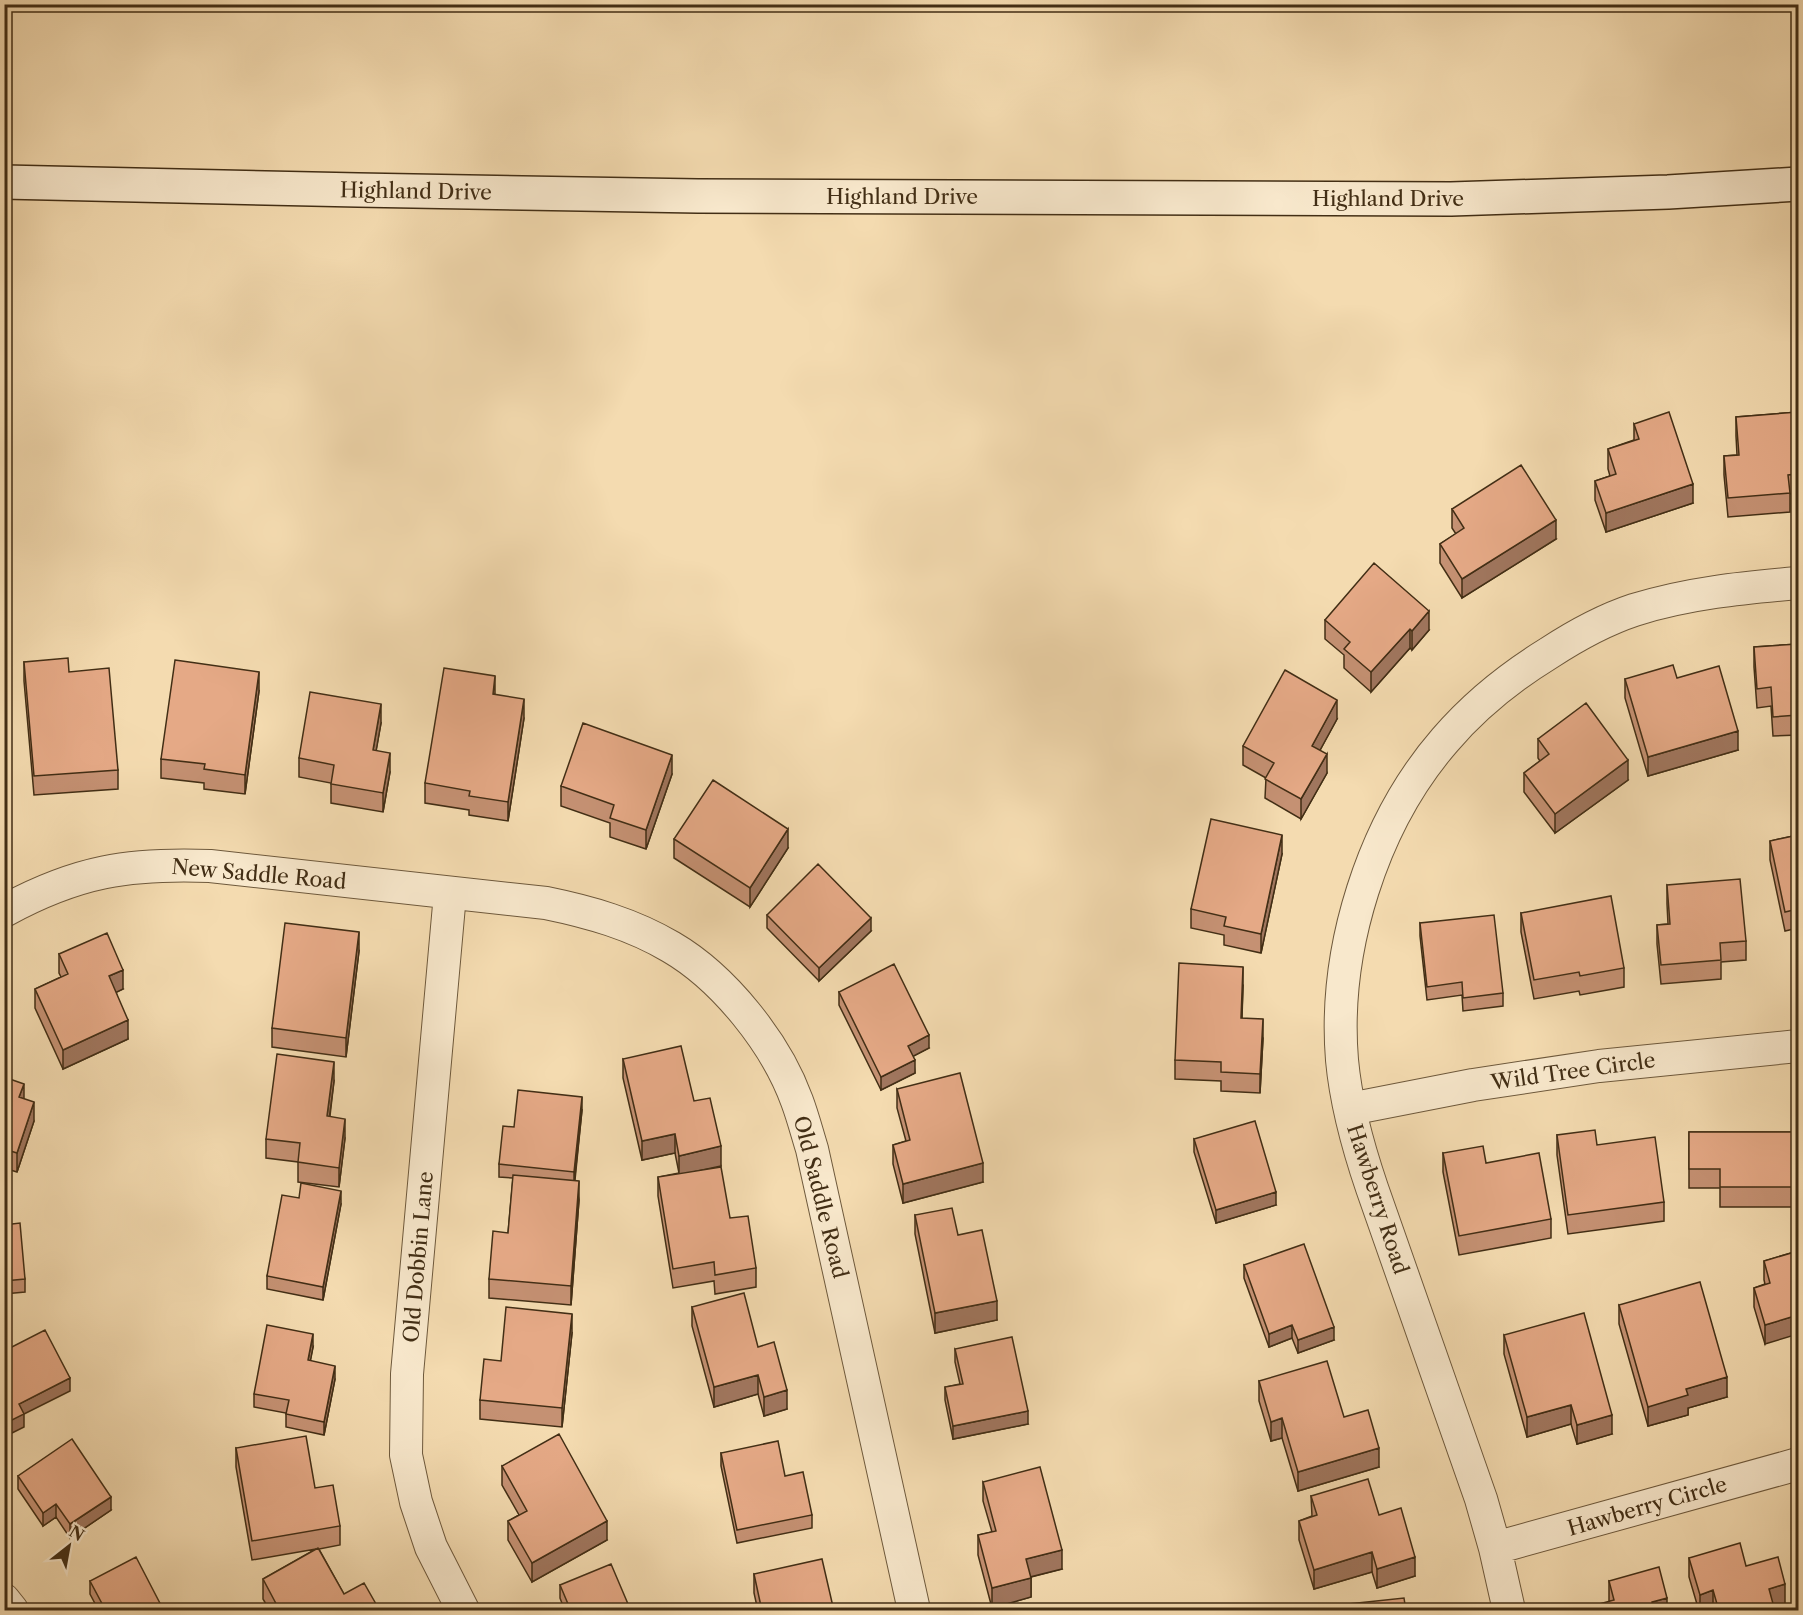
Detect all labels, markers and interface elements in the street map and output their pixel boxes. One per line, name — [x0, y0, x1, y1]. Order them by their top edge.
street label: Highland Drive — [340, 177, 492, 205]
street label: Highland Drive — [826, 184, 978, 209]
street label: Highland Drive — [1312, 186, 1464, 211]
street label: New Saddle Road — [171, 854, 348, 894]
street label: Wild Tree Circle — [1488, 1047, 1657, 1095]
street label: Old Saddle Road — [789, 1113, 853, 1281]
street label: Hawberry Road — [1342, 1121, 1414, 1277]
street label: Old Dobbin Lane — [398, 1170, 438, 1344]
street label: Hawberry Circle — [1564, 1471, 1730, 1541]
north arrow — [39, 1516, 99, 1576]
text: N — [66, 1521, 88, 1545]

